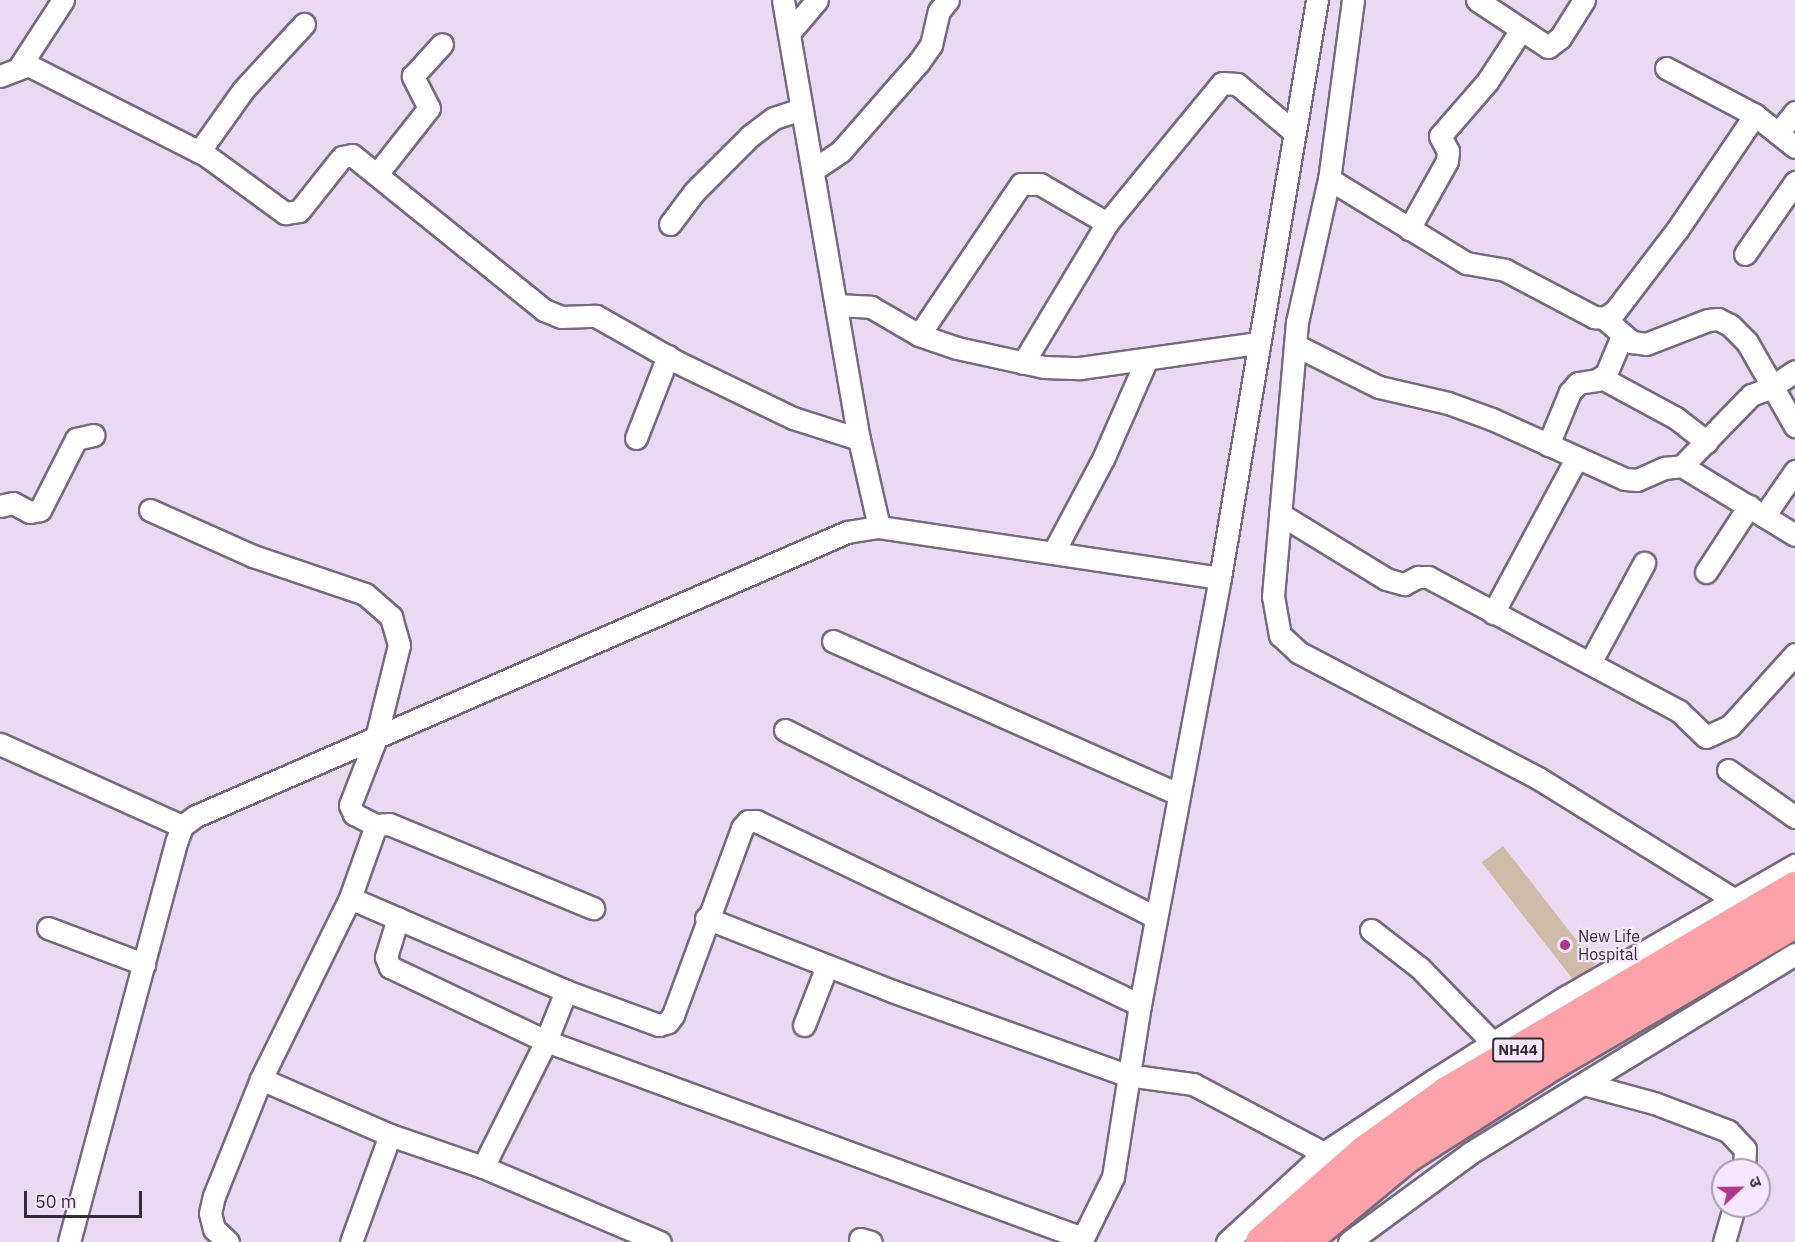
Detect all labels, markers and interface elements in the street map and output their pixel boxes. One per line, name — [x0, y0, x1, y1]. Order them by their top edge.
place label: New Life Hospital — [1578, 926, 1640, 964]
marker: New Life Hospital — [1556, 936, 1574, 954]
road number: NH44 — [1491, 1038, 1545, 1062]
north arrow — [1711, 1158, 1771, 1218]
text: उ — [1745, 1174, 1767, 1190]
scale bar — [27, 1179, 146, 1217]
text: 50 m — [35, 1190, 77, 1213]

